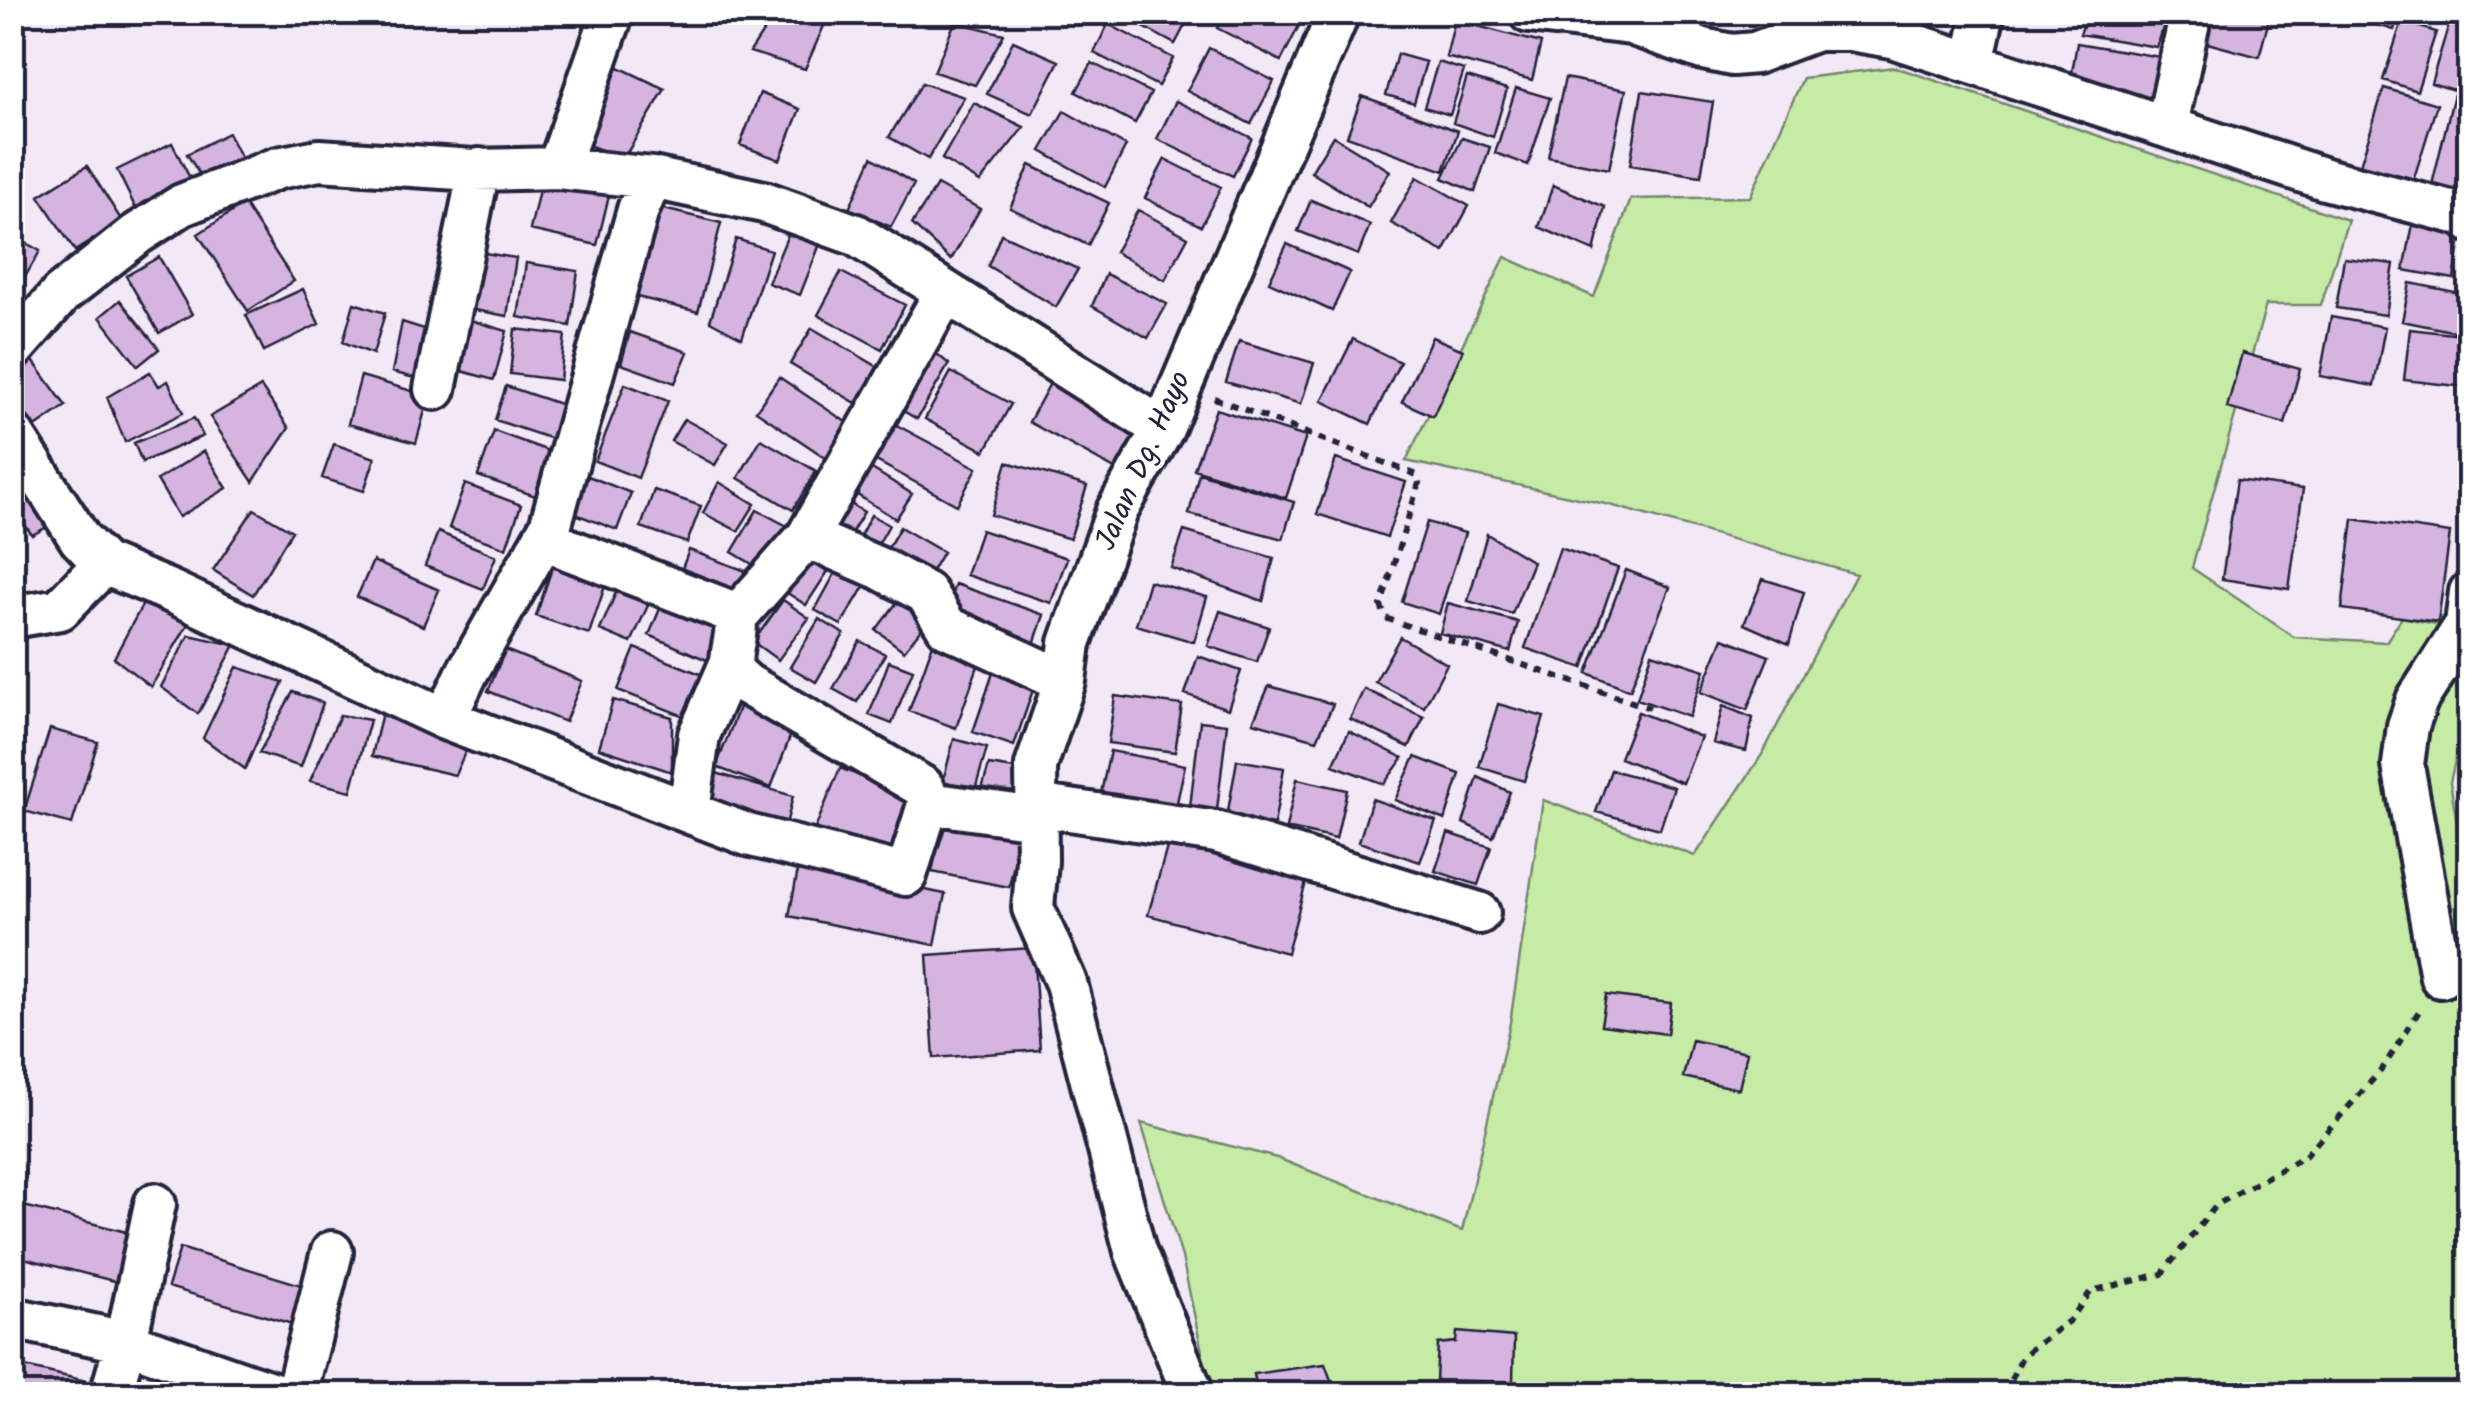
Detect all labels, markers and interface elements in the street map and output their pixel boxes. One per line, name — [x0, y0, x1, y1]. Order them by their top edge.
street label: Jalan Dg. Hayo — [1083, 363, 1205, 559]

